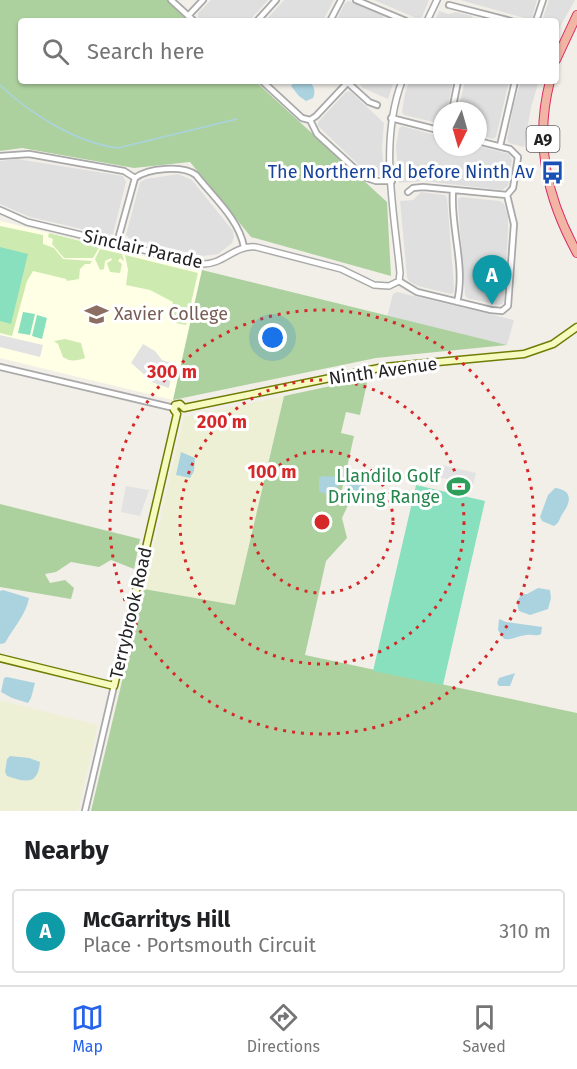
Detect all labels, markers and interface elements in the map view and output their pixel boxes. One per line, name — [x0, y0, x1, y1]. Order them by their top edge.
search box — [18, 18, 559, 84]
icon: search — [39, 35, 72, 68]
text: Search here — [87, 38, 205, 65]
north arrow — [433, 102, 487, 156]
road number: A9 — [526, 126, 560, 152]
bus stop icon: The Northern Rd before Ninth Av — [539, 159, 565, 185]
place label: The Northern Rd before Ninth Av — [268, 161, 534, 183]
street label: Sinclair Parade — [81, 225, 205, 273]
pin: A — [472, 256, 512, 305]
school or university icon: Xavier College — [83, 301, 109, 327]
place label: Xavier College — [114, 303, 228, 325]
your location — [258, 323, 287, 352]
street label: Ninth Avenue — [327, 352, 439, 390]
text: 300 m — [146, 361, 197, 383]
text: 200 m — [197, 411, 247, 433]
text: 100 m — [248, 461, 296, 483]
place label: Llandilo Golf Driving Range — [328, 465, 442, 508]
sports icon: Llandilo Golf Driving Range — [445, 473, 471, 499]
centre of rings — [312, 512, 332, 532]
street label: Terrybrook Road — [105, 545, 157, 681]
text: Nearby — [24, 835, 109, 866]
text: McGarritys Hill — [83, 906, 230, 933]
text: A — [40, 919, 51, 943]
text: 310 m — [499, 919, 551, 943]
text: Place · Portsmouth Circuit — [83, 933, 316, 957]
tab: Map — [71, 1001, 104, 1056]
tab: Directions — [247, 1001, 320, 1056]
tab: Saved — [462, 1001, 506, 1056]

